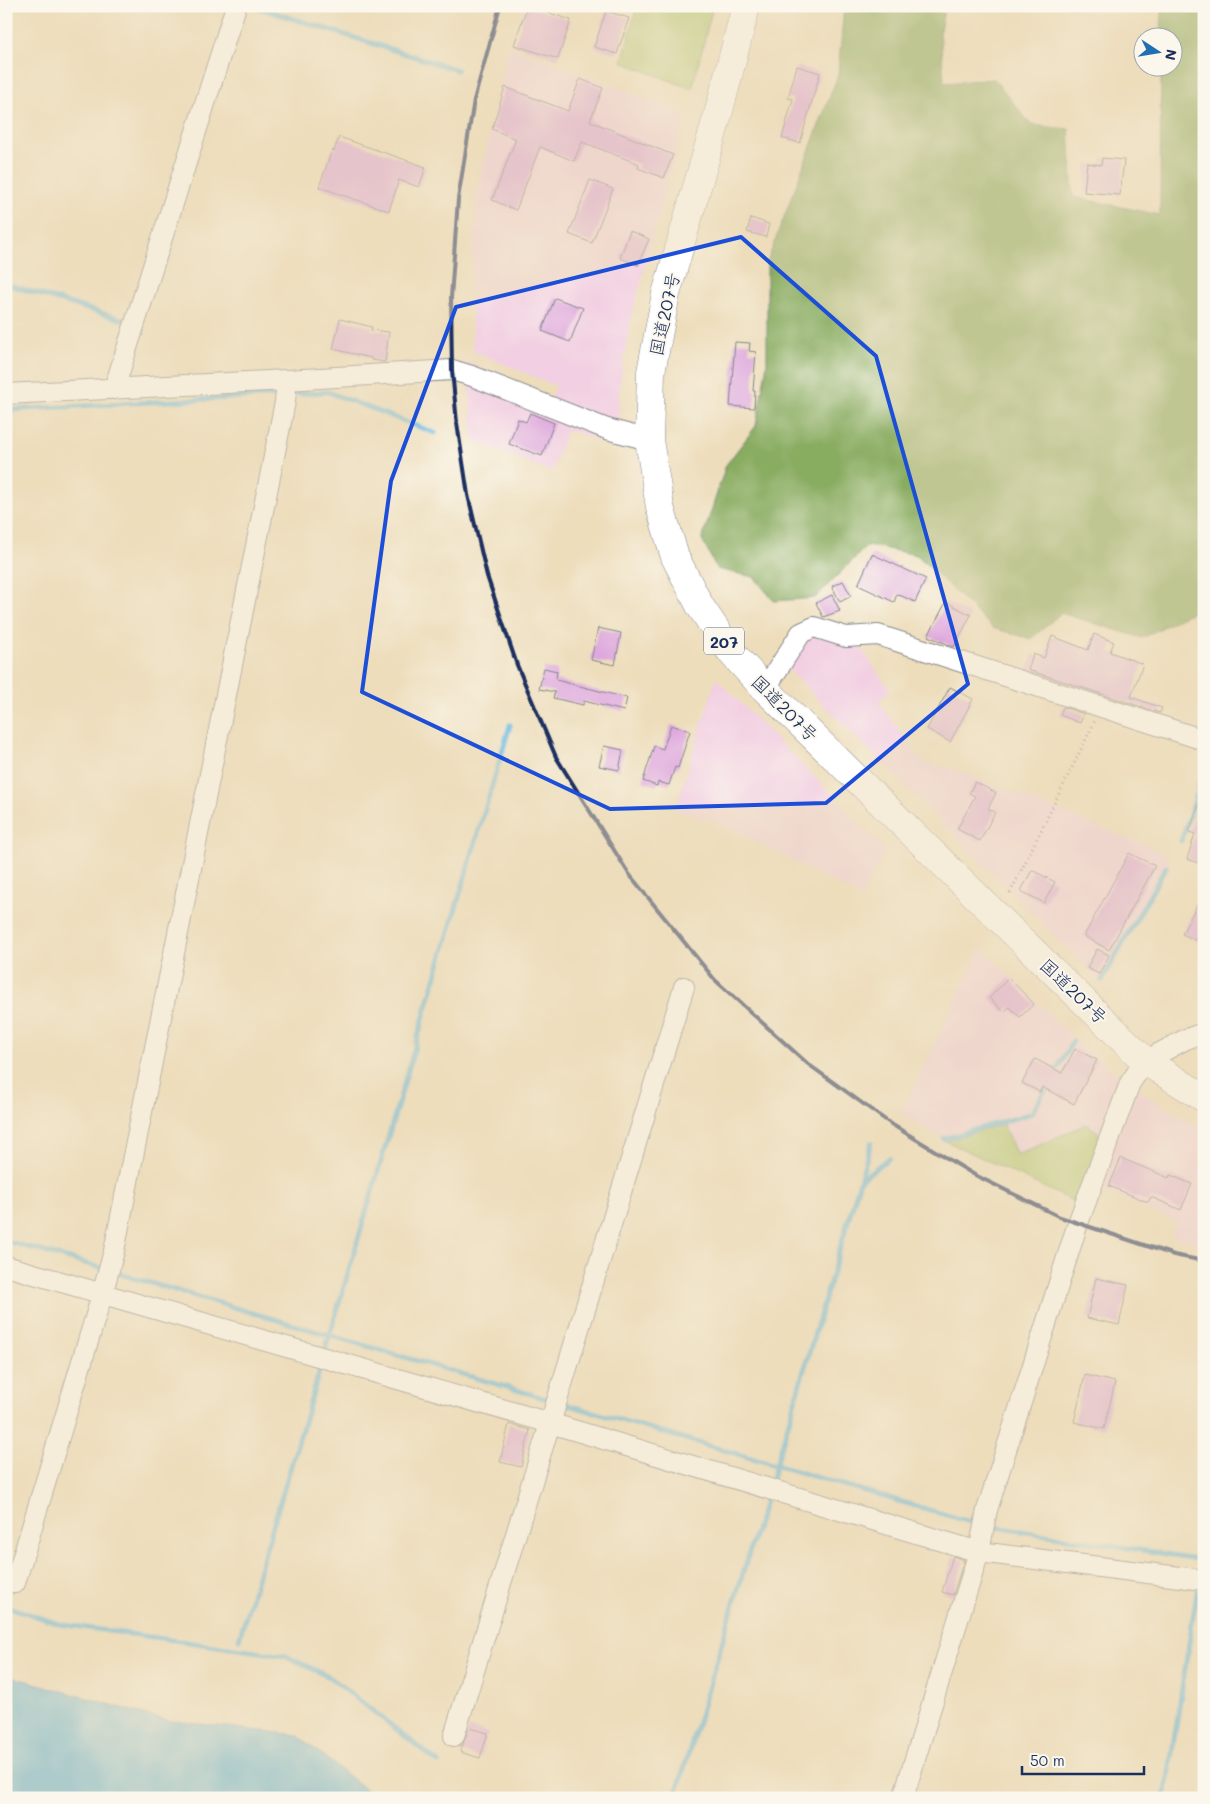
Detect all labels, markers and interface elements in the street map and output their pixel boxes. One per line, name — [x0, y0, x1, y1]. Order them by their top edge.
north arrow — [1132, 28, 1182, 78]
text: N — [1161, 48, 1182, 62]
street label: 国道207号 — [643, 270, 685, 358]
road number: 207 — [704, 627, 744, 654]
street label: 国道207号 — [746, 669, 824, 747]
street label: 国道207号 — [1035, 953, 1113, 1029]
scale bar — [1022, 1744, 1145, 1776]
text: 50 m — [1030, 1750, 1065, 1770]

